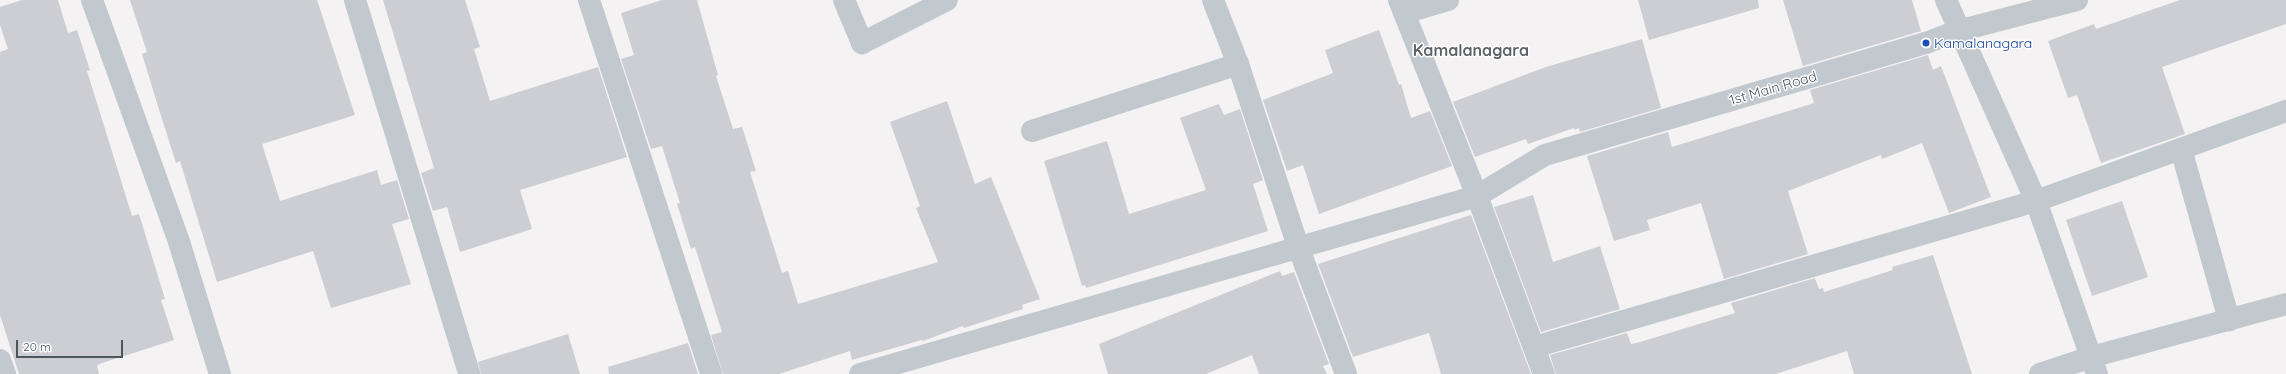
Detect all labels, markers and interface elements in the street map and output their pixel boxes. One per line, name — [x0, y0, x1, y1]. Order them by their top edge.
place label: Kamalanagara — [1934, 35, 2032, 51]
marker: Kamalanagara — [1921, 38, 1931, 48]
district label: Kamalanagara — [1413, 40, 1529, 60]
street label: 1st Main Road — [1727, 68, 1819, 108]
scale bar — [18, 332, 125, 358]
text: 20 m — [23, 339, 51, 354]

